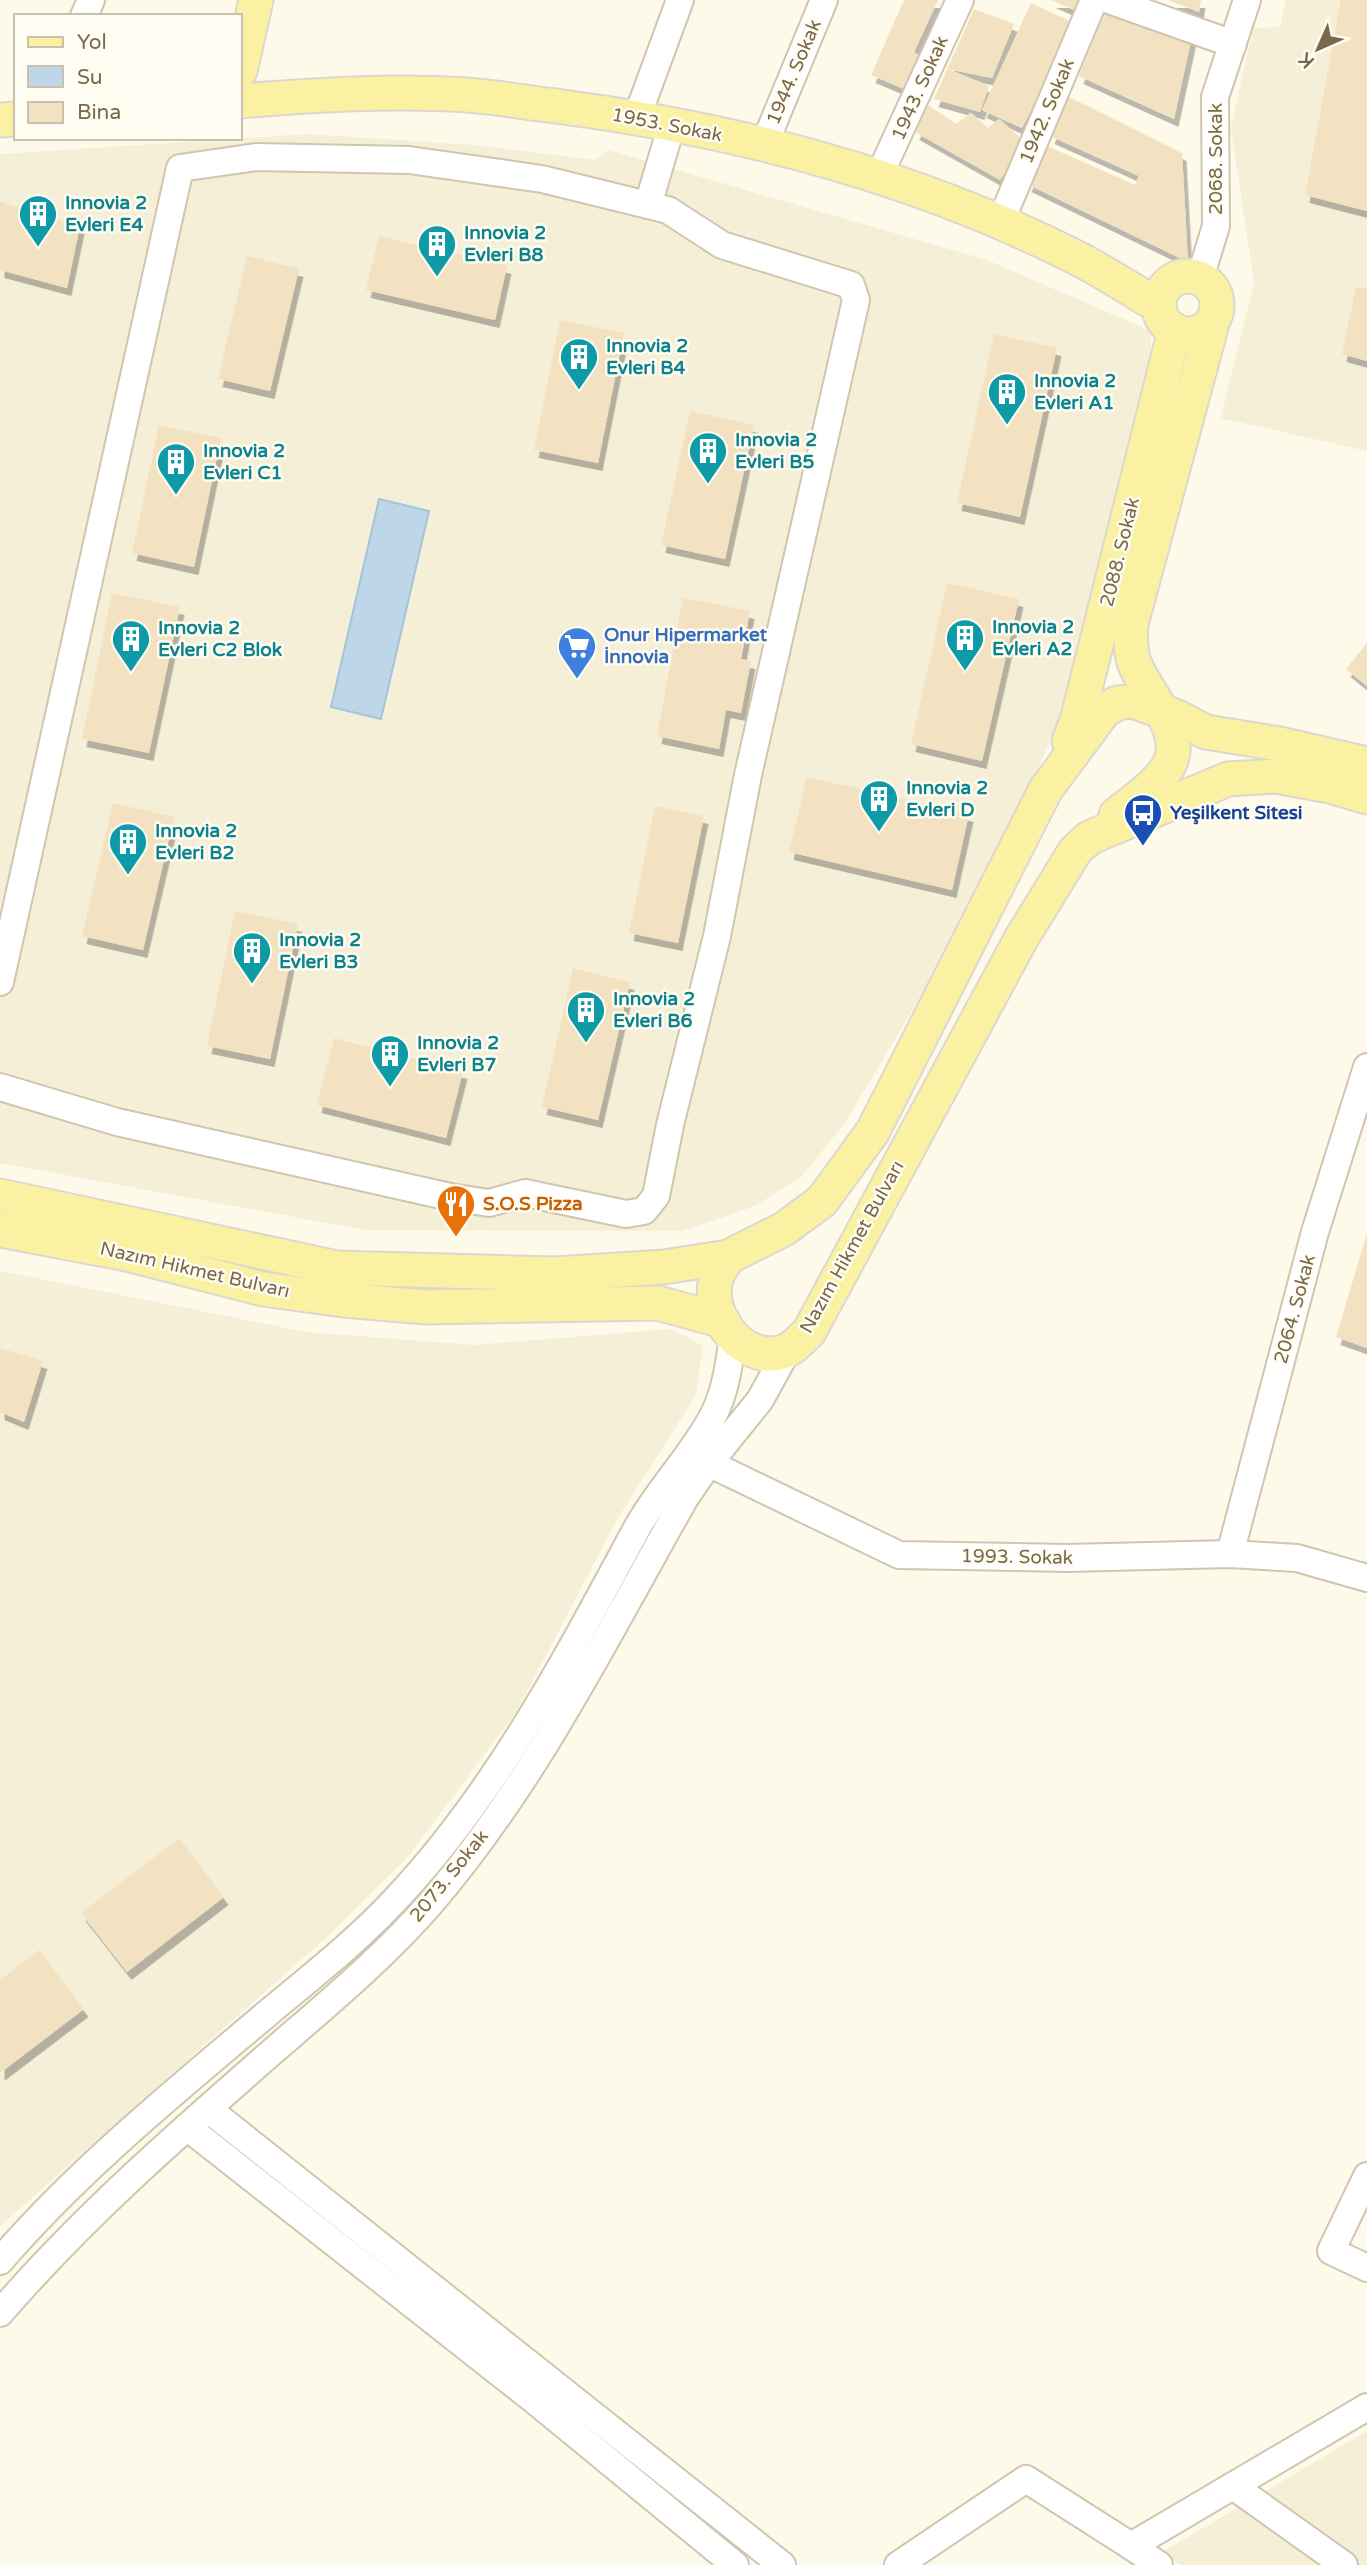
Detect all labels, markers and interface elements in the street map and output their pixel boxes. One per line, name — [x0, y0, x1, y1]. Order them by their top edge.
legend — [14, 14, 242, 140]
north arrow — [1283, 14, 1353, 84]
street label: 1944. Sokak — [762, 16, 826, 128]
text: Yol — [77, 30, 107, 55]
street label: 1943. Sokak — [887, 32, 953, 144]
text: K — [1294, 48, 1319, 73]
street label: 1942. Sokak — [1015, 55, 1079, 167]
text: Su — [77, 65, 103, 90]
text: Bina — [77, 100, 121, 125]
street label: 2068. Sokak — [1205, 103, 1227, 215]
street label: 1953. Sokak — [610, 104, 724, 146]
place label: Innovia 2 Evleri E4 — [65, 192, 147, 236]
building icon: Innovia 2 Evleri E4 — [17, 193, 59, 248]
place label: Innovia 2 Evleri B8 — [464, 222, 546, 266]
building icon: Innovia 2 Evleri B8 — [416, 223, 458, 278]
place label: Innovia 2 Evleri B4 — [606, 335, 688, 379]
building icon: Innovia 2 Evleri B4 — [558, 336, 600, 391]
place label: Innovia 2 Evleri A1 — [1034, 370, 1116, 414]
building icon: Innovia 2 Evleri A1 — [986, 371, 1028, 426]
place label: Innovia 2 Evleri B5 — [735, 429, 817, 473]
building icon: Innovia 2 Evleri B5 — [687, 430, 729, 485]
place label: Innovia 2 Evleri C1 — [203, 440, 285, 484]
building icon: Innovia 2 Evleri C1 — [155, 441, 197, 496]
street label: 2088. Sokak — [1096, 495, 1144, 609]
place label: Innovia 2 Evleri A2 — [992, 616, 1074, 660]
place label: Innovia 2 Evleri C2 Blok — [158, 617, 283, 661]
building icon: Innovia 2 Evleri A2 — [944, 617, 986, 672]
building icon: Innovia 2 Evleri C2 Blok — [110, 618, 152, 673]
place label: Onur Hipermarket İnnovia — [604, 624, 768, 668]
supermarket icon: Onur Hipermarket İnnovia — [556, 625, 598, 680]
place label: Innovia 2 Evleri D — [906, 777, 988, 821]
building icon: Innovia 2 Evleri D — [858, 778, 900, 833]
bus stop icon: Yeşilkent Sitesi — [1122, 792, 1164, 847]
place label: Yeşilkent Sitesi — [1170, 802, 1303, 825]
place label: Innovia 2 Evleri B2 — [155, 820, 237, 864]
building icon: Innovia 2 Evleri B2 — [107, 821, 149, 876]
place label: Innovia 2 Evleri B3 — [279, 929, 361, 973]
building icon: Innovia 2 Evleri B3 — [231, 930, 273, 985]
place label: Innovia 2 Evleri B6 — [613, 988, 695, 1032]
building icon: Innovia 2 Evleri B6 — [565, 989, 607, 1044]
place label: Innovia 2 Evleri B7 — [417, 1032, 499, 1076]
building icon: Innovia 2 Evleri B7 — [369, 1033, 411, 1088]
street label: Nazım Hikmet Bulvarı — [795, 1157, 909, 1337]
restaurant icon: S.O.S Pizza — [435, 1183, 477, 1238]
place label: S.O.S Pizza — [483, 1193, 583, 1215]
street label: Nazım Hikmet Bulvarı — [98, 1237, 292, 1303]
street label: 2064. Sokak — [1270, 1252, 1320, 1366]
street label: 1993. Sokak — [961, 1545, 1073, 1569]
street label: 2073. Sokak — [405, 1826, 493, 1926]

